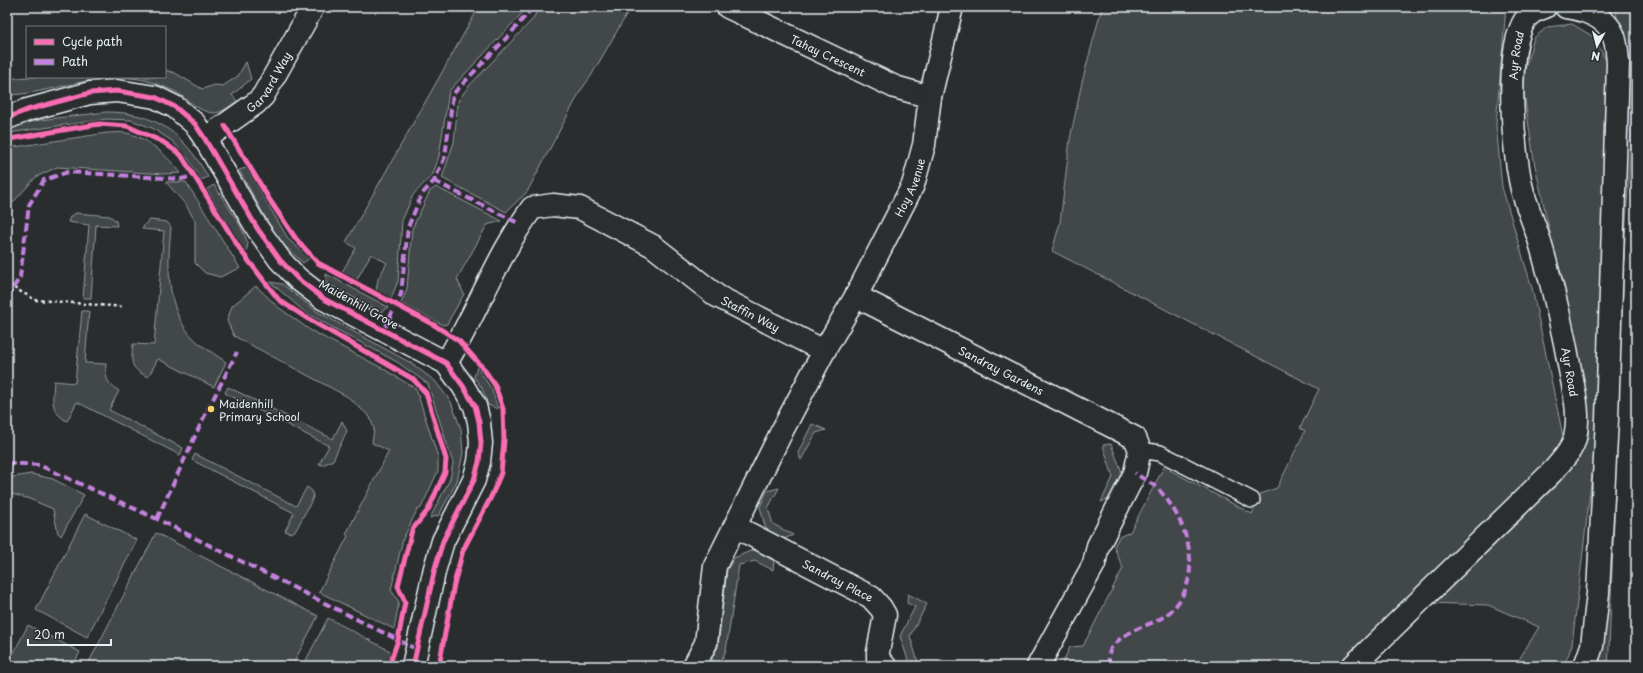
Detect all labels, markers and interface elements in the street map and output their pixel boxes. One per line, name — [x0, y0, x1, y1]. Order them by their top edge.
legend — [26, 26, 166, 78]
north arrow — [1577, 26, 1617, 66]
street label: Ayr Road — [1504, 29, 1528, 80]
street label: Tahay Crescent — [788, 30, 869, 80]
text: Cycle path — [62, 32, 123, 50]
text: N — [1590, 47, 1601, 65]
street label: Garvard Way — [242, 48, 295, 116]
text: Path — [62, 52, 88, 70]
street label: Hoy Avenue — [890, 156, 929, 220]
street label: Maidenhill Grove — [316, 275, 402, 333]
street label: Staffin Way — [718, 291, 783, 335]
street label: Sandray Gardens — [956, 341, 1047, 399]
street label: Ayr Road — [1557, 346, 1583, 398]
place label: Maidenhill Primary School — [219, 395, 300, 425]
marker: Maidenhill Primary School — [206, 404, 216, 414]
street label: Sandray Place — [800, 554, 877, 605]
scale bar — [28, 621, 111, 647]
text: 20 m — [34, 625, 65, 643]

